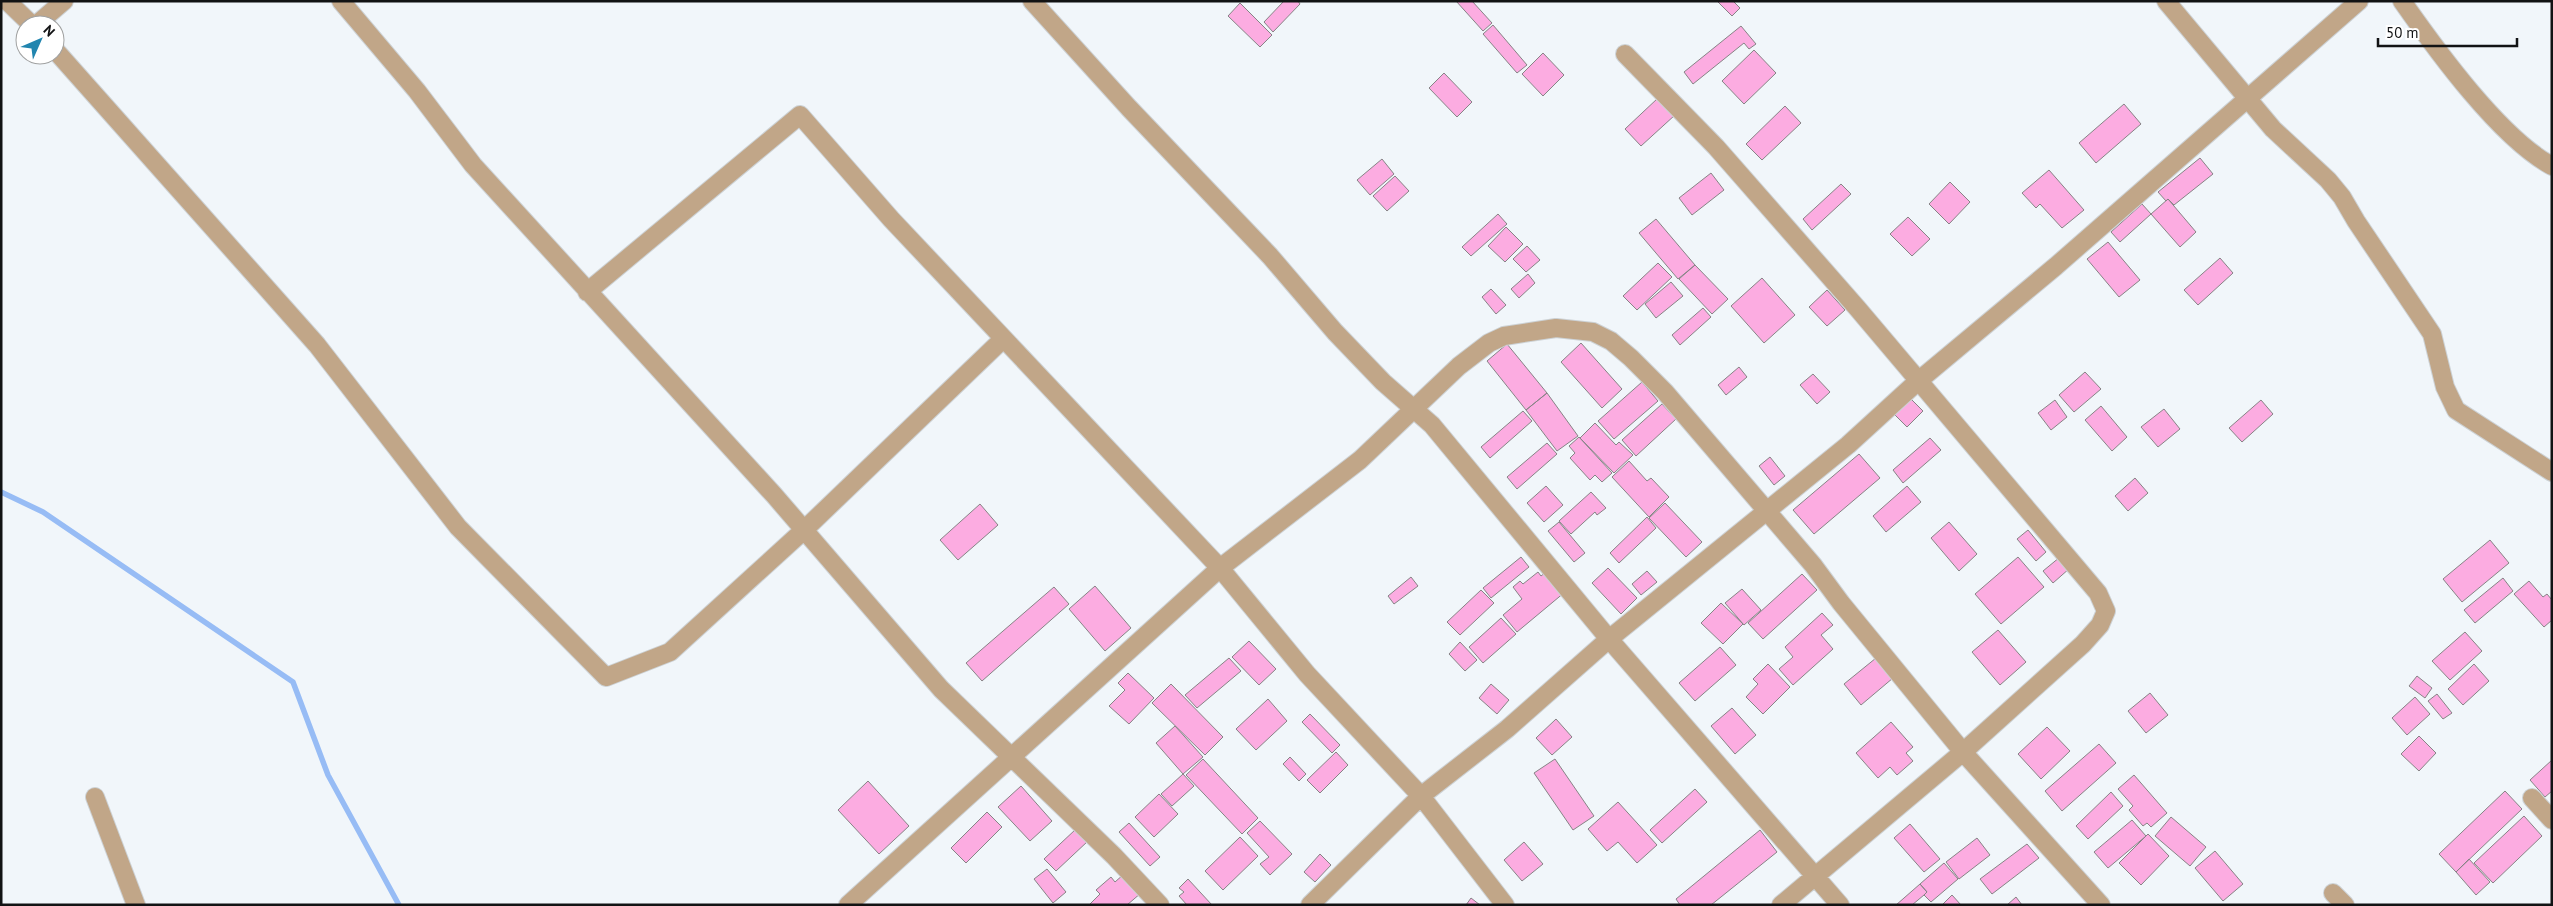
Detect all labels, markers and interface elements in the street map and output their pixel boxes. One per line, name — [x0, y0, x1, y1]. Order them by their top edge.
north arrow — [15, 15, 65, 65]
scale bar — [2378, 15, 2517, 47]
text: N — [40, 21, 59, 40]
text: 50 m — [2386, 23, 2419, 42]

